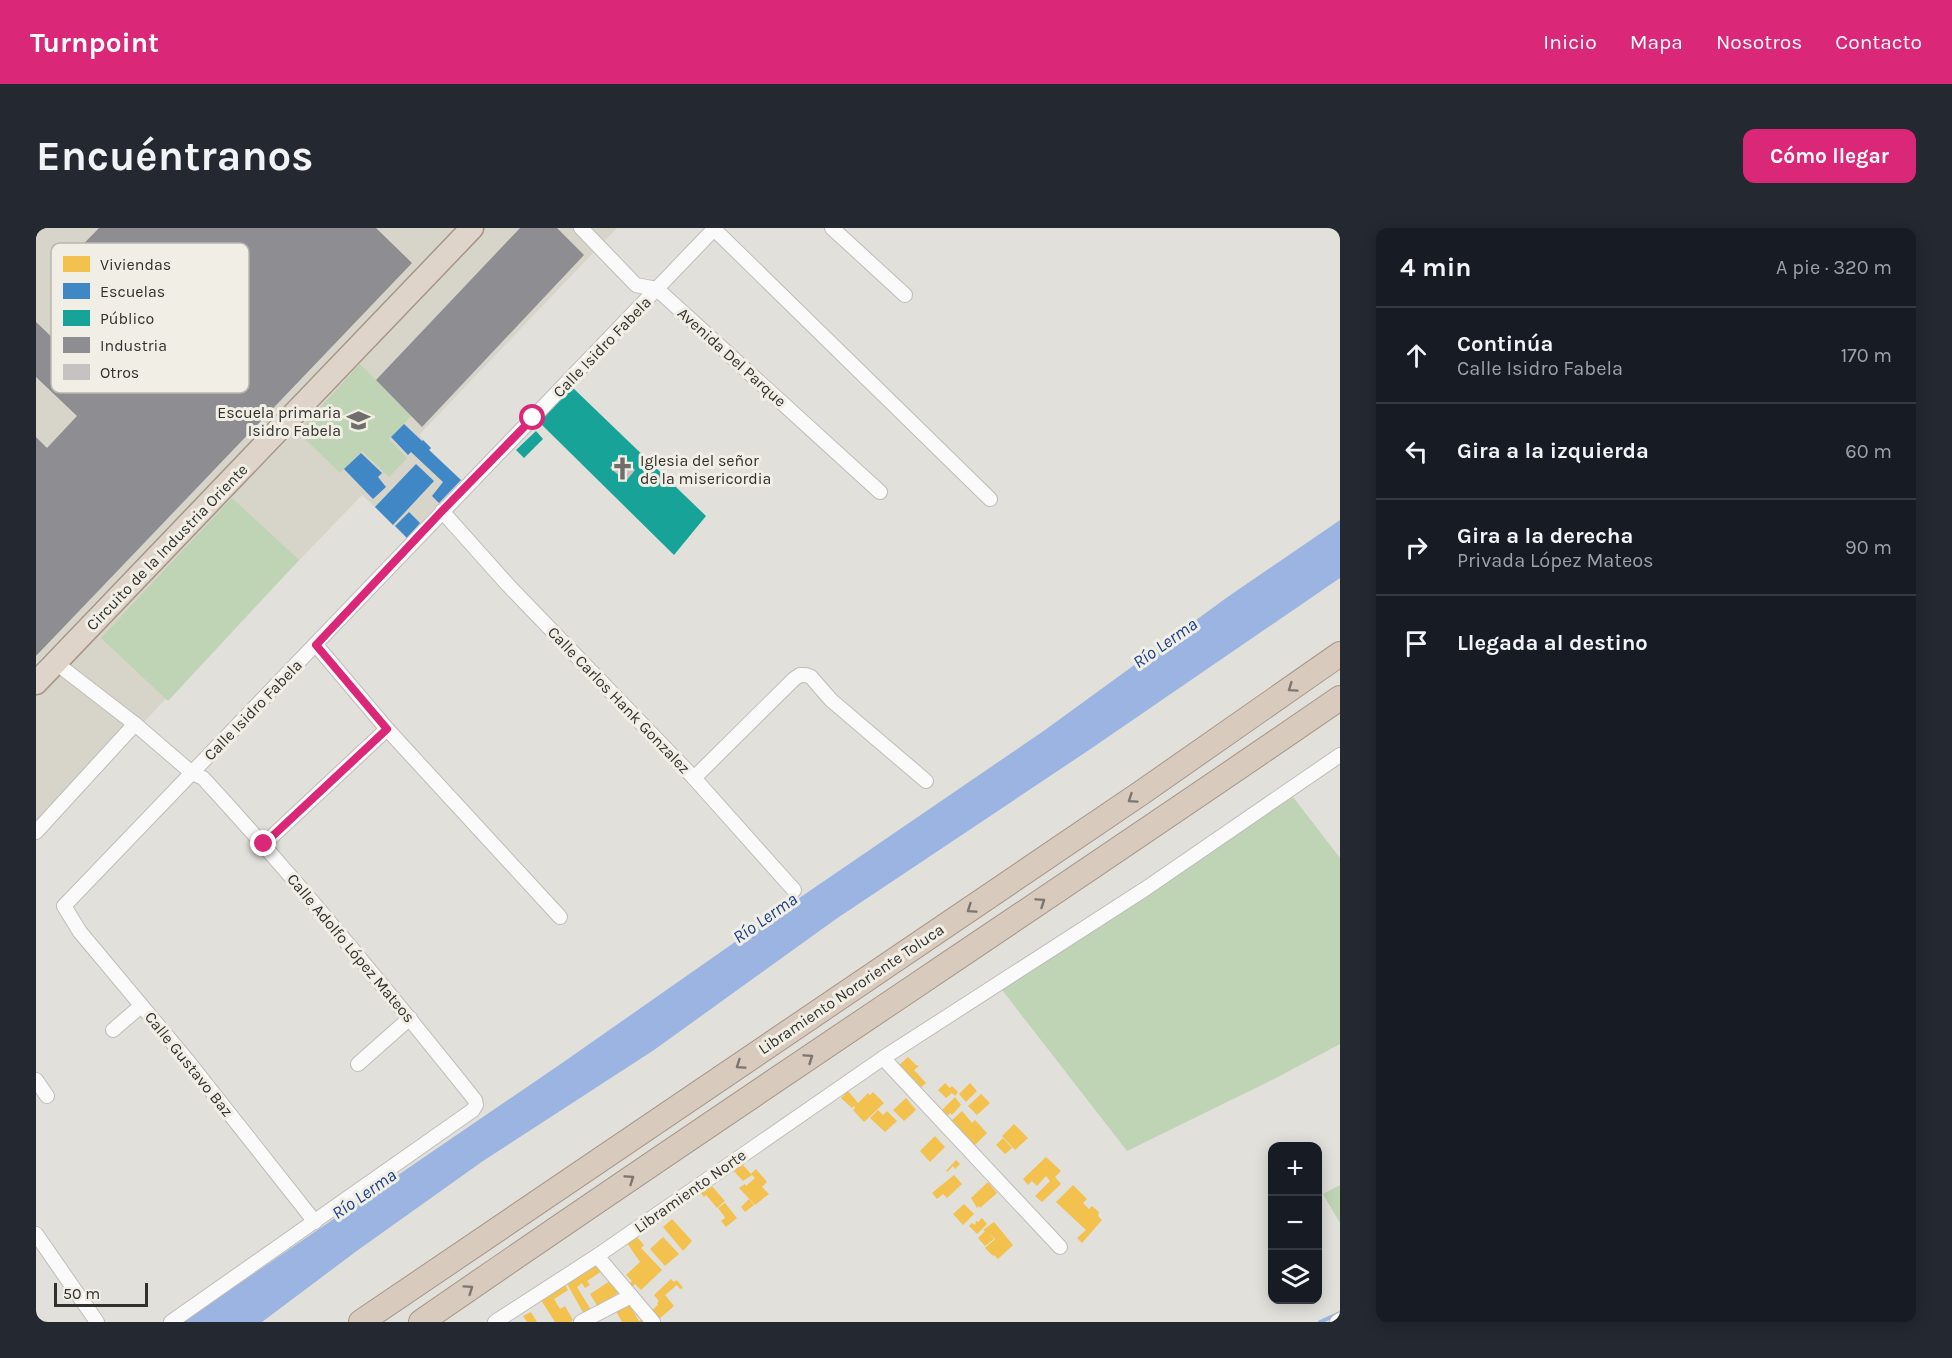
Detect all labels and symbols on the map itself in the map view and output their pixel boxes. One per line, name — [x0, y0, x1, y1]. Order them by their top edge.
legend — [51, 243, 249, 393]
text: Viviendas — [100, 255, 171, 274]
text: Escuelas — [100, 282, 165, 301]
street label: Calle Isidro Fabela — [549, 293, 655, 401]
street label: Avenida Del Parque — [674, 303, 790, 411]
text: Público — [100, 309, 154, 328]
text: Industria — [100, 336, 167, 355]
text: Otros — [100, 363, 139, 382]
place label: Escuela primaria Isidro Fabela — [217, 403, 341, 440]
route start — [519, 404, 545, 430]
school or university icon: Escuela primaria Isidro Fabela — [346, 408, 372, 434]
place label: Iglesia del señor de la misericordia — [640, 451, 771, 488]
church icon: Iglesia del señor de la misericordia — [609, 456, 635, 482]
street label: Circuito de la Industria Oriente — [82, 460, 252, 634]
water label: Río Lerma — [1128, 613, 1202, 673]
street label: Calle Carlos Hank Gonzalez — [544, 623, 694, 777]
street label: Calle Isidro Fabela — [200, 656, 306, 764]
one-way arrow — [1288, 681, 1299, 692]
one-way arrow — [1128, 792, 1139, 803]
route end — [250, 830, 276, 856]
street label: Calle Adolfo López Mateos — [283, 870, 419, 1026]
water label: Río Lerma — [728, 888, 802, 948]
one-way arrow — [1035, 898, 1045, 910]
one-way arrow — [966, 901, 977, 912]
street label: Libramiento Nororiente Toluca — [755, 920, 947, 1058]
street label: Calle Gustavo Baz — [141, 1008, 237, 1120]
one-way arrow — [803, 1054, 814, 1065]
one-way arrow — [735, 1058, 746, 1069]
street label: Libramiento Norte — [630, 1145, 750, 1237]
water label: Río Lerma — [327, 1164, 401, 1224]
one-way arrow — [624, 1175, 635, 1186]
scale bar — [54, 1280, 148, 1308]
one-way arrow — [463, 1285, 474, 1296]

